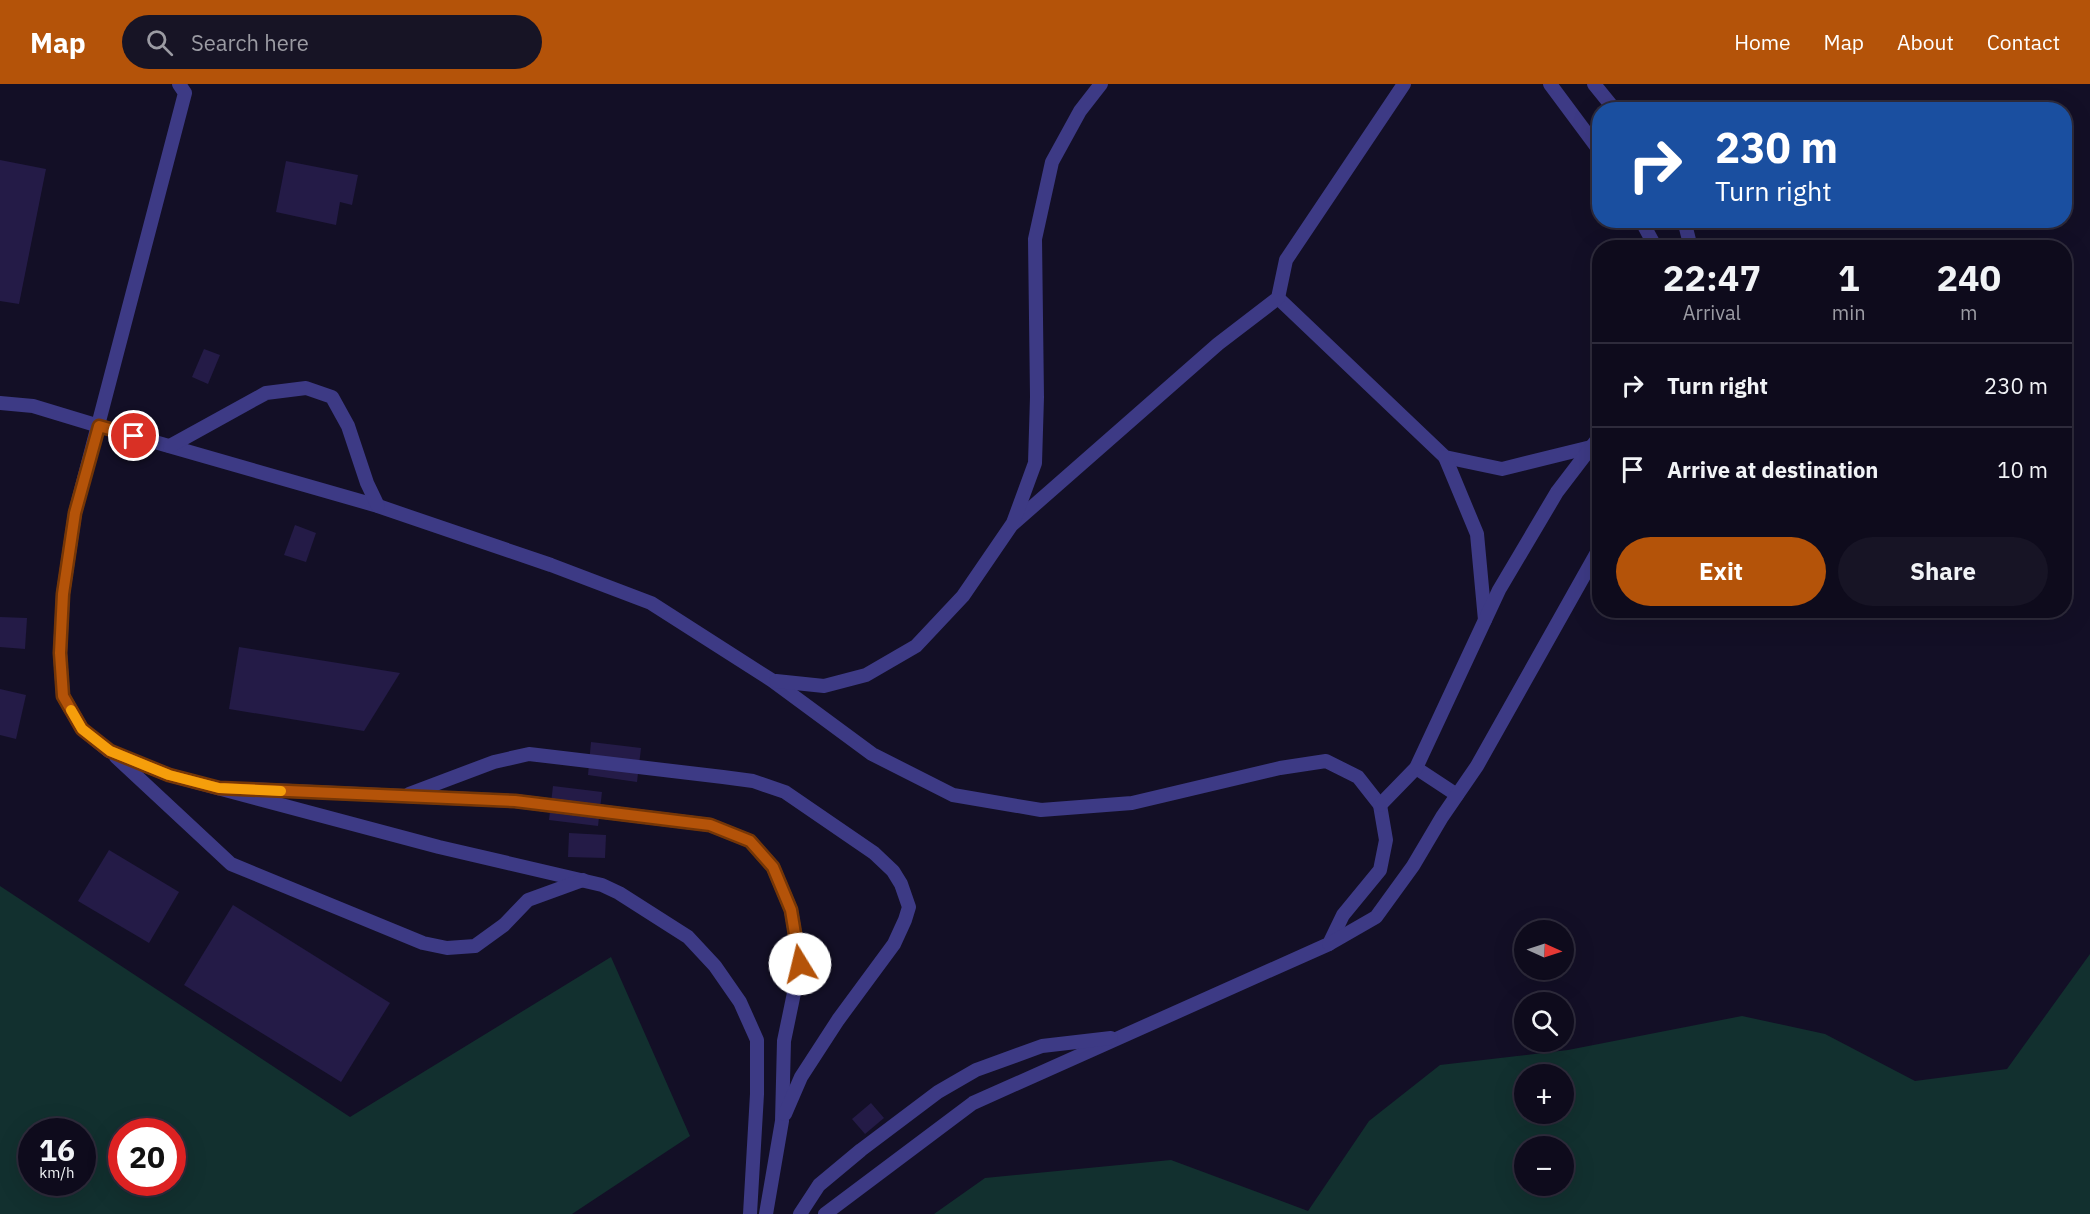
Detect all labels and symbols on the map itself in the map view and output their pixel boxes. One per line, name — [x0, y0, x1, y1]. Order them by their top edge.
pin — [108, 410, 159, 461]
north arrow — [1514, 920, 1574, 980]
position arrow — [768, 932, 832, 996]
speed limit sign: 20 — [108, 1118, 186, 1196]

